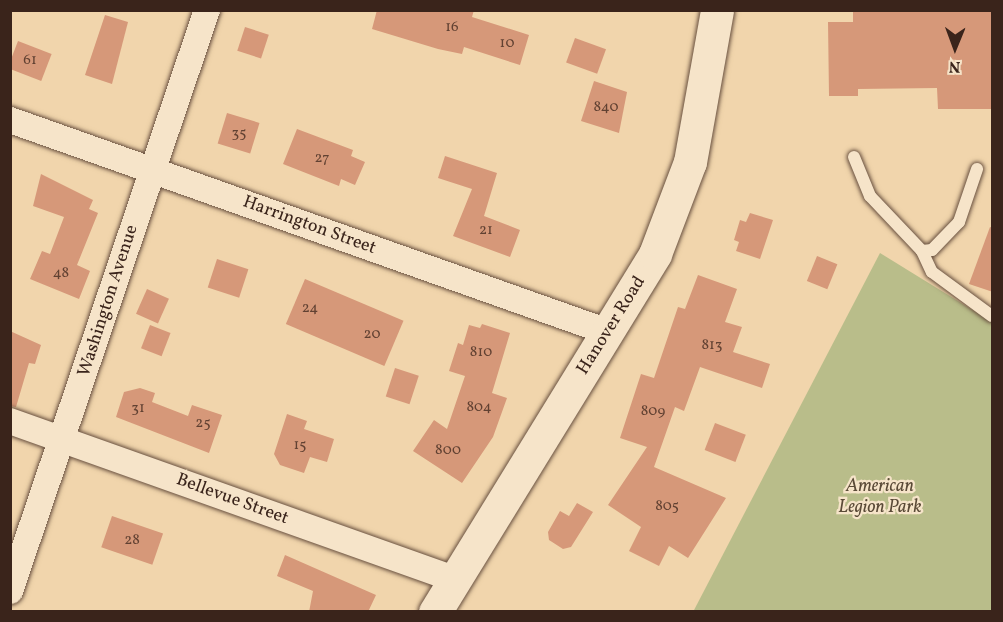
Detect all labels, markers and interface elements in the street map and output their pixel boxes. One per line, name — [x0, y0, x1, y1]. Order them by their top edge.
north arrow — [925, 18, 985, 78]
house number: 16 — [445, 19, 459, 37]
house number: 10 — [500, 35, 514, 53]
house number: 61 — [23, 52, 37, 70]
text: N — [949, 55, 961, 77]
house number: 840 — [594, 99, 618, 117]
house number: 35 — [232, 125, 246, 143]
house number: 27 — [315, 150, 329, 168]
street label: Harrington Street — [239, 192, 379, 260]
street label: Washington Avenue — [74, 222, 144, 380]
house number: 21 — [479, 222, 493, 240]
house number: 48 — [53, 265, 69, 283]
street label: Hanover Road — [573, 273, 651, 379]
house number: 24 — [302, 300, 318, 318]
house number: 20 — [364, 326, 380, 344]
house number: 813 — [701, 337, 723, 355]
house number: 810 — [470, 344, 492, 362]
house number: 804 — [466, 399, 492, 417]
house number: 31 — [131, 400, 145, 418]
house number: 809 — [641, 403, 665, 421]
house number: 25 — [195, 415, 211, 433]
house number: 15 — [293, 437, 307, 455]
house number: 800 — [435, 442, 461, 460]
street label: Bellevue Street — [173, 470, 291, 530]
park label: American Legion Park — [838, 477, 922, 520]
house number: 805 — [655, 498, 679, 516]
house number: 28 — [124, 532, 140, 550]

